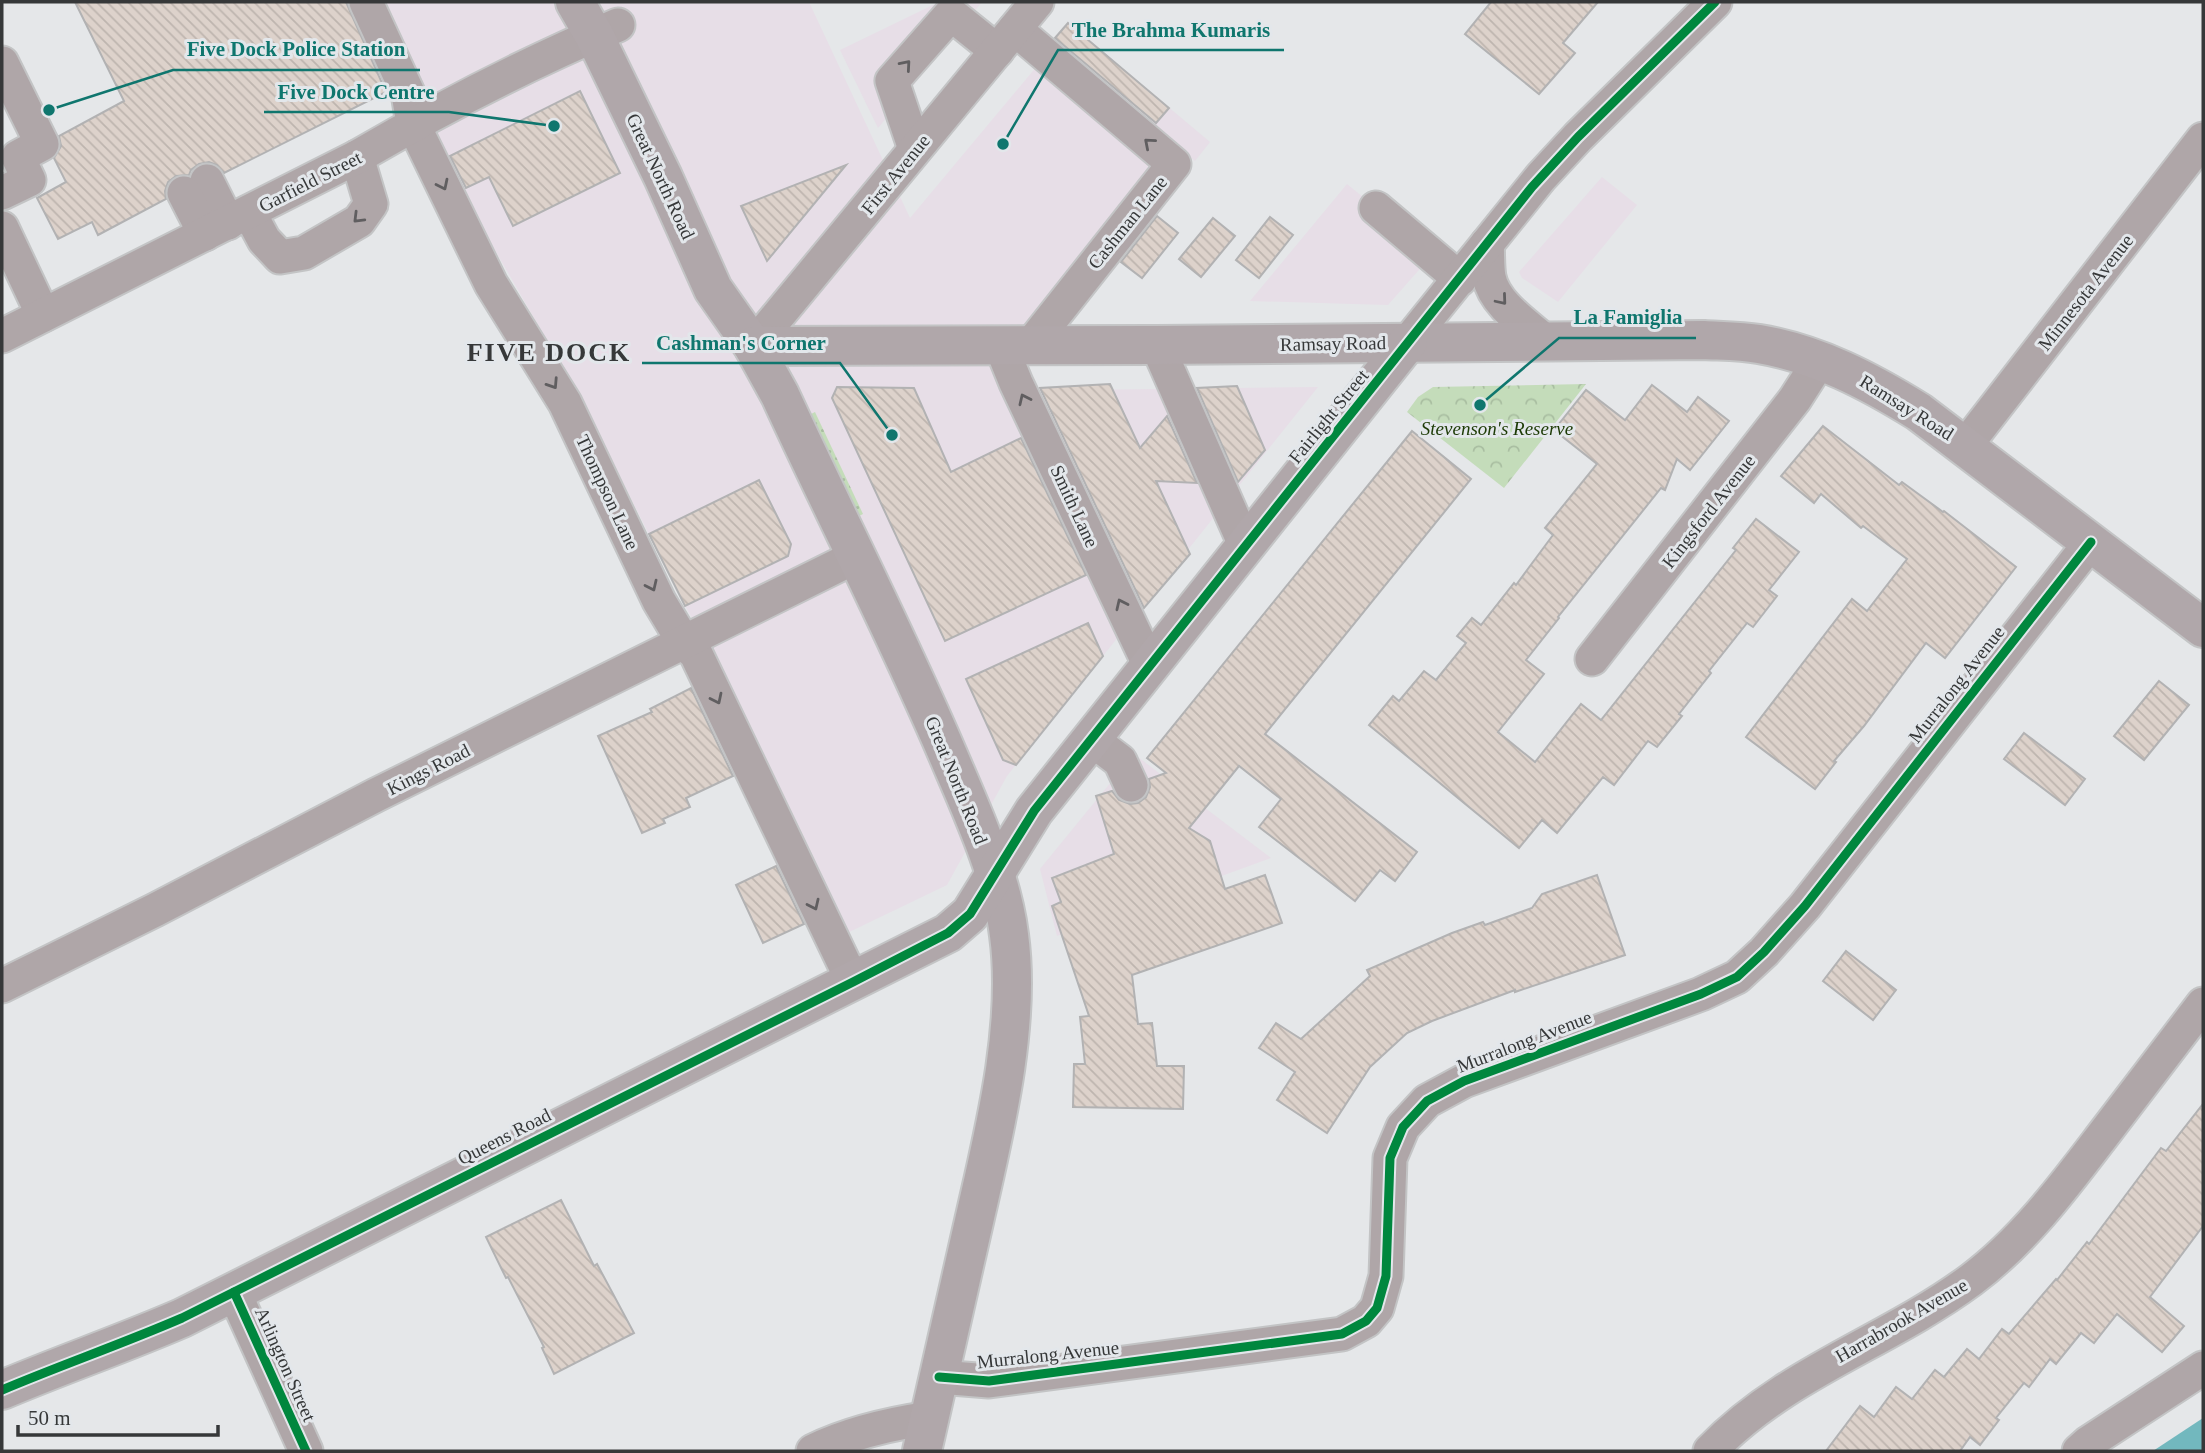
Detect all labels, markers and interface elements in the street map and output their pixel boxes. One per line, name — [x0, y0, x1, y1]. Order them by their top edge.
callout: The Brahma Kumaris — [1058, 8, 1284, 50]
text: The Brahma Kumaris — [1072, 18, 1270, 42]
callout: Five Dock Police Station — [173, 28, 420, 70]
text: Five Dock Police Station — [187, 37, 406, 61]
one-way arrow — [898, 60, 910, 73]
callout: Five Dock Centre — [264, 70, 449, 112]
text: Five Dock Centre — [277, 80, 435, 104]
street label: Great North Road — [622, 110, 699, 243]
street label: First Avenue — [857, 130, 934, 218]
one-way arrow — [1144, 139, 1157, 151]
street label: Garfield Street — [255, 146, 366, 216]
street label: Cashman Lane — [1084, 172, 1171, 273]
one-way arrow — [435, 178, 449, 190]
one-way arrow — [354, 210, 367, 223]
street label: Minnesota Avenue — [2034, 230, 2137, 355]
one-way arrow — [1494, 292, 1507, 305]
callout: La Famiglia — [1559, 296, 1696, 338]
text: La Famiglia — [1573, 305, 1683, 329]
callout: Cashman's Corner — [642, 321, 840, 363]
text: Cashman's Corner — [656, 331, 826, 355]
street label: Ramsay Road — [1280, 332, 1387, 355]
district label: FIVE DOCK — [467, 338, 631, 367]
street label: Fairlight Street — [1284, 365, 1373, 467]
street label: Ramsay Road — [1856, 370, 1958, 445]
one-way arrow — [544, 376, 557, 389]
one-way arrow — [1018, 394, 1032, 406]
park label: Stevenson's Reserve — [1421, 418, 1573, 439]
street label: Thompson Lane — [572, 432, 643, 553]
street label: Kingsford Avenue — [1658, 450, 1759, 572]
street label: Smith Lane — [1046, 462, 1103, 551]
one-way arrow — [644, 579, 658, 591]
one-way arrow — [1115, 599, 1129, 611]
street label: Murralong Avenue — [1904, 622, 2009, 747]
one-way arrow — [709, 692, 723, 704]
street label: Great North Road — [921, 713, 992, 848]
street label: Kings Road — [383, 739, 474, 799]
one-way arrow — [806, 898, 820, 910]
street label: Murralong Avenue — [1454, 1006, 1595, 1077]
street label: Queens Road — [454, 1104, 555, 1169]
street label: Harrabrook Avenue — [1832, 1274, 1971, 1367]
street label: Arlington Street — [251, 1304, 320, 1425]
street label: Murralong Avenue — [976, 1337, 1120, 1372]
scale bar — [18, 1394, 217, 1438]
text: 50 m — [28, 1406, 71, 1430]

